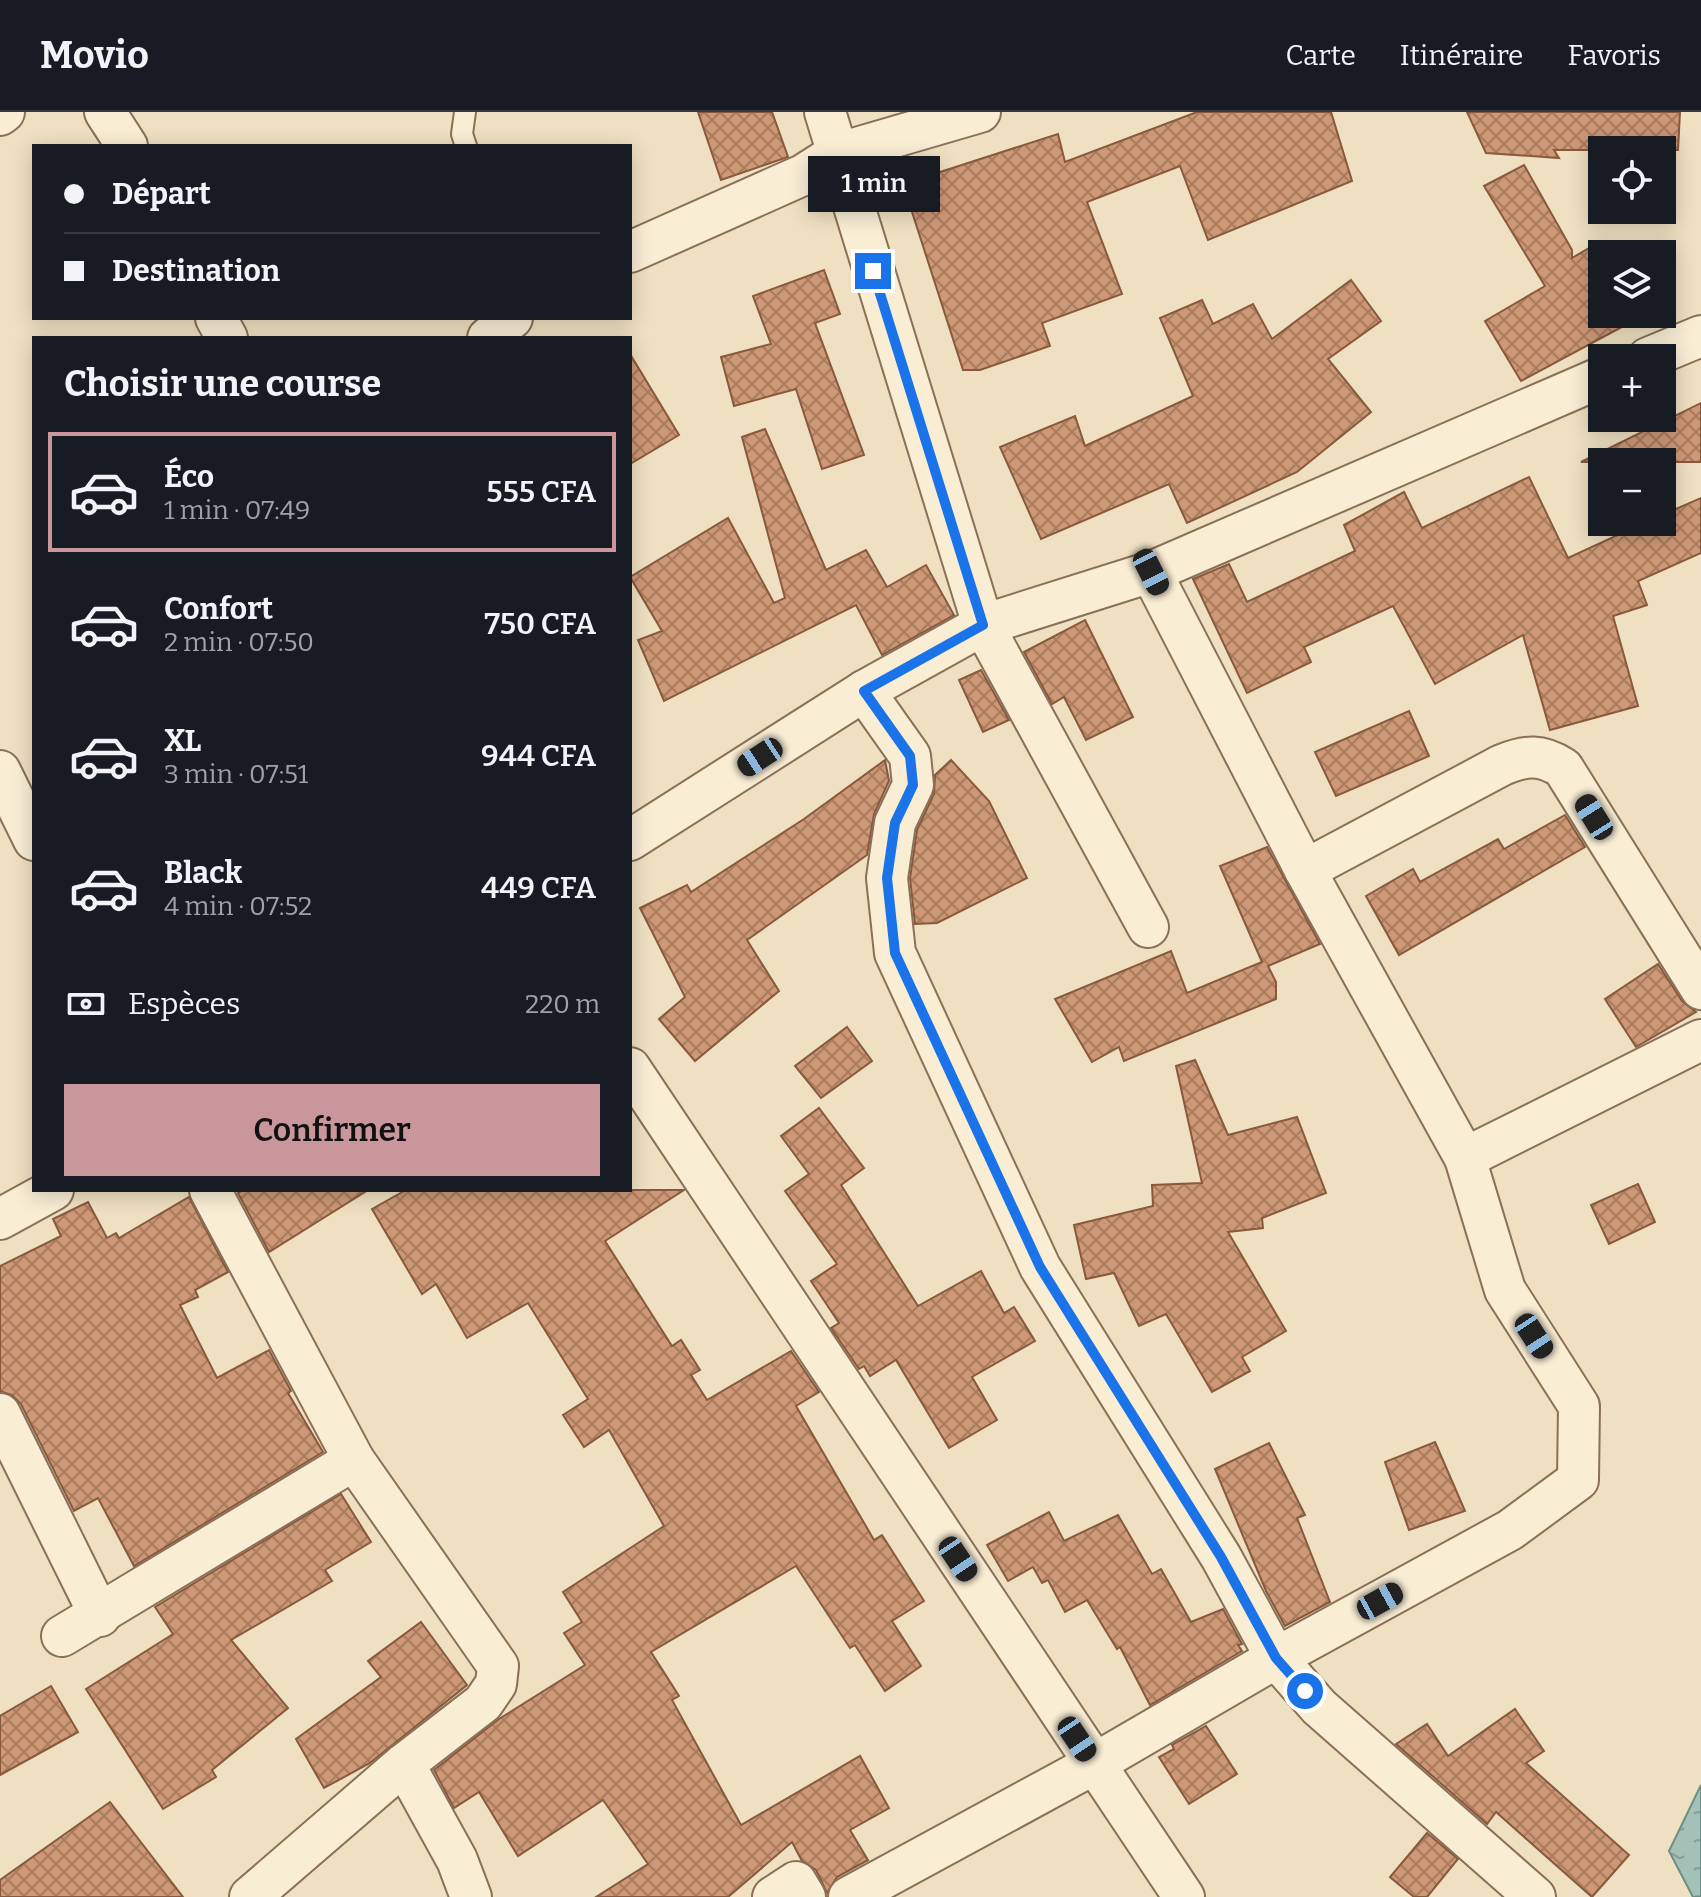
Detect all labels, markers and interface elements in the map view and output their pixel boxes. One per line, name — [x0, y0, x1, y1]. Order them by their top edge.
text: Movio — [40, 32, 149, 78]
text: Carte — [1286, 39, 1356, 72]
text: Itinéraire — [1400, 39, 1523, 72]
text: Favoris — [1567, 39, 1661, 72]
map controls — [1588, 136, 1676, 536]
button: locate — [1588, 136, 1676, 224]
callout: 1 min — [807, 155, 939, 211]
text: 1 min — [841, 168, 907, 199]
text: Départ — [112, 176, 211, 212]
button: layers — [1588, 240, 1676, 328]
text: Destination — [112, 253, 280, 289]
route end — [855, 253, 891, 289]
button: + — [1588, 344, 1676, 432]
text: Choisir une course — [64, 362, 381, 406]
button: − — [1588, 448, 1676, 536]
icon: car — [68, 456, 140, 528]
text: Éco — [164, 459, 214, 495]
text: 555 CFA — [486, 474, 596, 510]
text: 1 min · 07:49 — [164, 495, 310, 526]
car — [1129, 545, 1173, 599]
icon: car — [68, 588, 140, 660]
text: Confort — [164, 591, 273, 627]
text: 750 CFA — [484, 606, 596, 642]
text: 2 min · 07:50 — [164, 627, 314, 658]
icon: car — [68, 720, 140, 792]
text: XL — [164, 723, 201, 759]
car — [733, 734, 787, 780]
text: 944 CFA — [481, 738, 596, 774]
text: 3 min · 07:51 — [164, 759, 308, 790]
car — [1571, 790, 1617, 844]
icon: car — [68, 852, 140, 924]
text: Black — [164, 855, 242, 891]
text: 449 CFA — [481, 870, 596, 906]
text: 4 min · 07:52 — [164, 891, 312, 922]
icon: cash — [64, 982, 108, 1026]
text: Espèces — [128, 986, 240, 1022]
text: 220 m — [525, 989, 600, 1020]
button: Confirmer — [64, 1084, 600, 1176]
car — [1511, 1309, 1557, 1363]
car — [935, 1532, 981, 1586]
car — [1353, 1579, 1407, 1623]
route start — [1287, 1673, 1323, 1709]
car — [1054, 1712, 1100, 1766]

